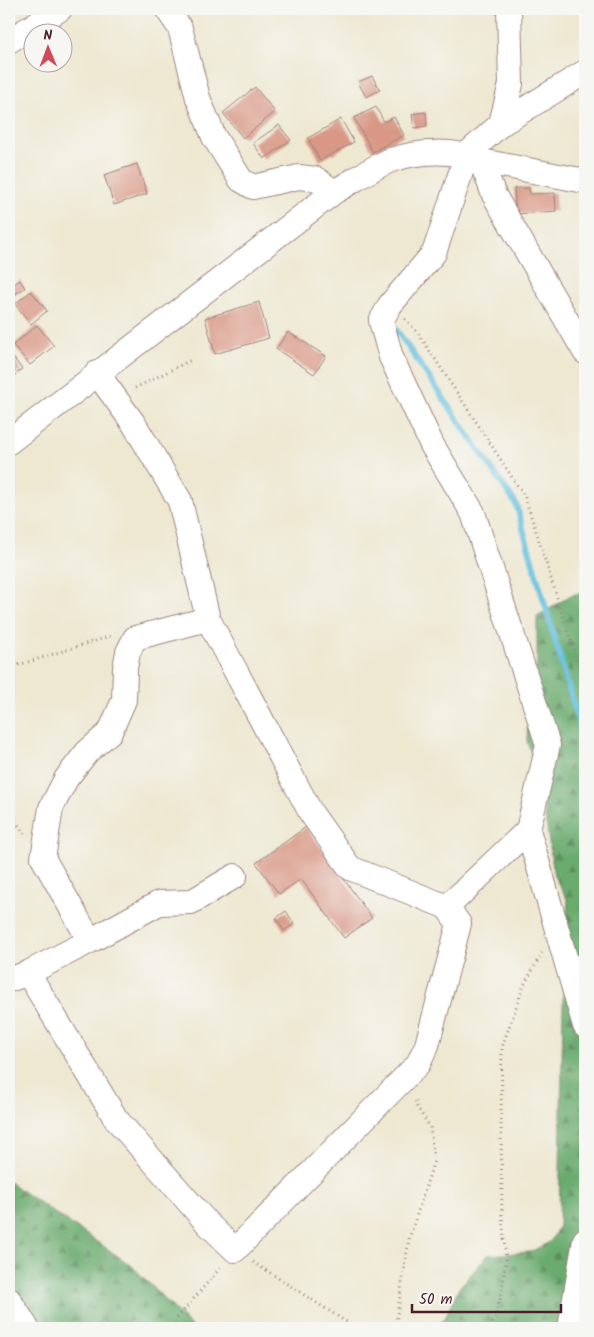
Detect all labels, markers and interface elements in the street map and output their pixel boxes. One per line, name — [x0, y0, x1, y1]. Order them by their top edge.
north arrow — [22, 22, 72, 72]
text: N — [43, 25, 53, 47]
scale bar — [412, 1282, 560, 1314]
text: 50 m — [419, 1288, 453, 1312]

